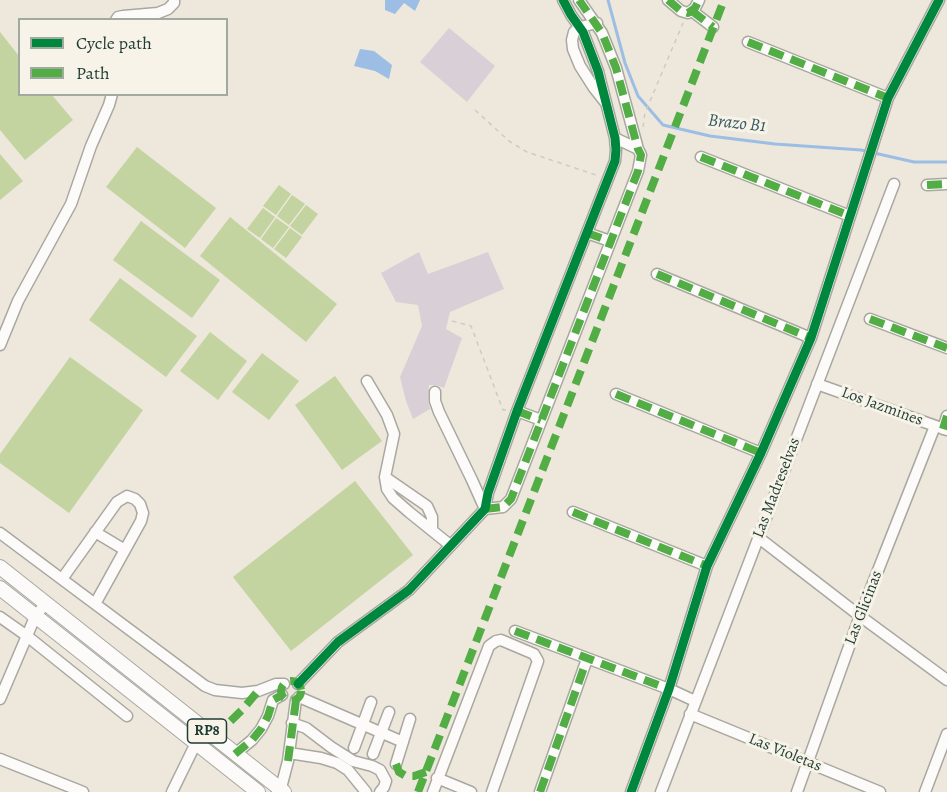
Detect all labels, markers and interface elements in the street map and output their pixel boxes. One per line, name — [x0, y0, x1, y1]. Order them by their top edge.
legend — [18, 18, 228, 96]
text: Cycle path — [76, 31, 152, 55]
text: Path — [76, 61, 110, 85]
water label: Brazo B1 — [707, 110, 767, 138]
street label: Los Jazmines — [839, 383, 925, 431]
street label: Las Madreselvas — [749, 435, 805, 541]
street label: Las Glicinas — [841, 568, 887, 648]
road number: RP8 — [188, 719, 226, 743]
street label: Las Violetas — [746, 730, 824, 776]

